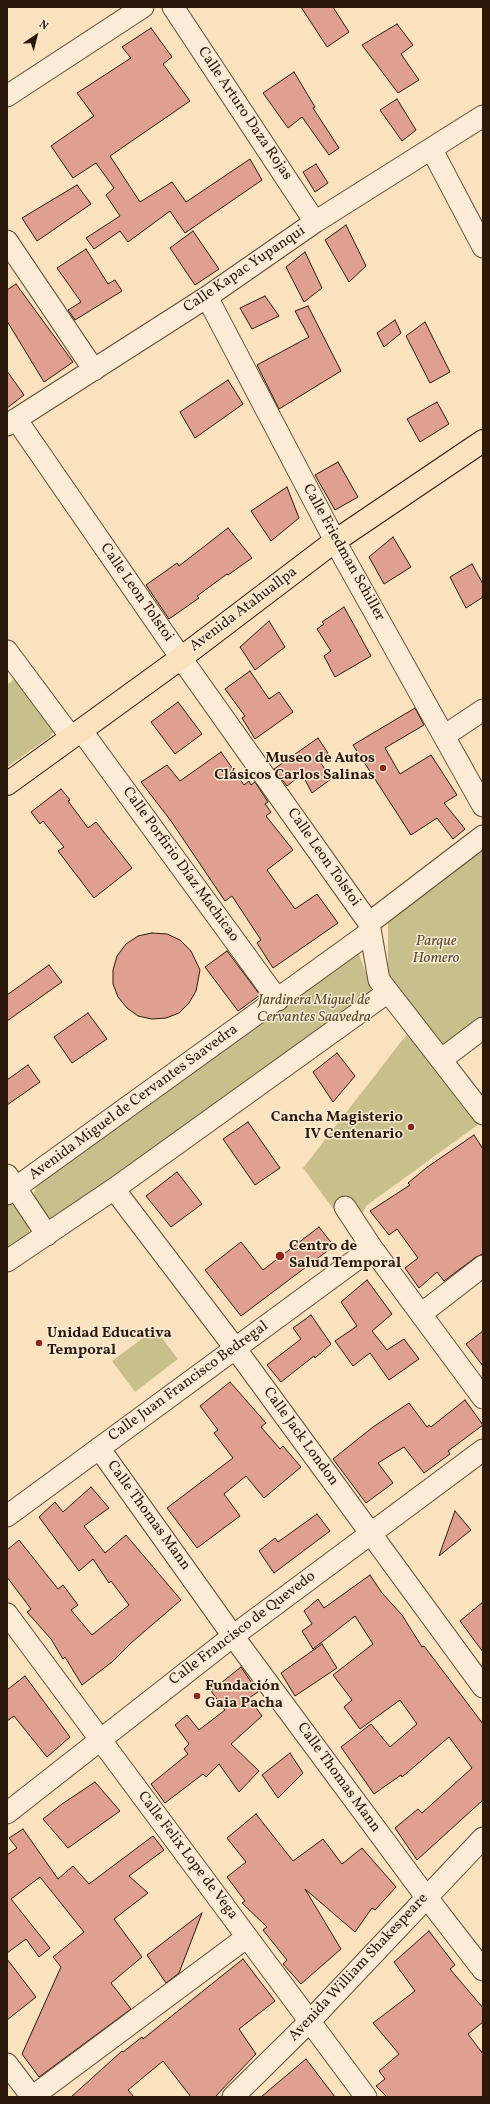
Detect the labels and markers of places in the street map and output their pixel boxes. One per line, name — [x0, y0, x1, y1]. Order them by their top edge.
place label: Museo de Autos Clásicos Carlos Salinas — [214, 750, 375, 785]
marker: Museo de Autos Clásicos Carlos Salinas — [378, 763, 388, 773]
place label: Cancha Magisterio IV Centenario — [271, 1109, 403, 1144]
marker: Cancha Magisterio IV Centenario — [406, 1122, 416, 1132]
place label: Centro de Salud Temporal — [289, 1238, 401, 1273]
marker: Centro de Salud Temporal — [274, 1250, 286, 1262]
place label: Unidad Educativa Temporal — [47, 1325, 172, 1360]
marker: Unidad Educativa Temporal — [34, 1338, 44, 1348]
place label: Fundación Gaia Pacha — [205, 1678, 283, 1713]
marker: Fundación Gaia Pacha — [192, 1691, 202, 1701]

